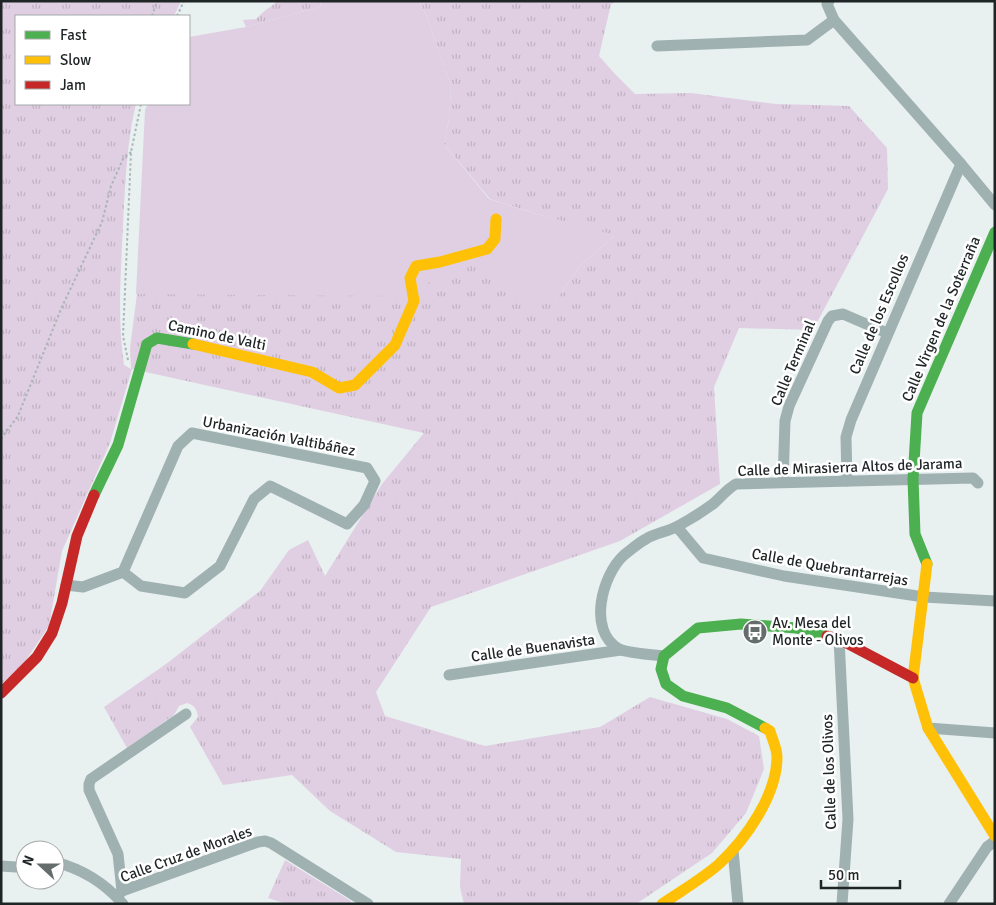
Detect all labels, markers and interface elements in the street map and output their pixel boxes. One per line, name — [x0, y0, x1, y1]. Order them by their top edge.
legend — [15, 15, 190, 105]
text: Fast — [60, 26, 87, 44]
text: Slow — [60, 51, 91, 69]
text: Jam — [60, 76, 86, 94]
street label: Calle Virgen de la Soterraña — [898, 234, 984, 404]
street label: Calle de los Escollos — [845, 251, 913, 377]
street label: Camino de Valti — [166, 316, 268, 354]
street label: Calle Terminal — [767, 317, 819, 409]
street label: Urbanización Valtibáñez — [201, 412, 357, 460]
street label: Calle de Mirasierra Altos de Jarama — [737, 454, 963, 480]
street label: Calle de Quebrantarrejas — [750, 544, 910, 590]
place label: Av. Mesa del Monte - Olivos — [772, 614, 864, 649]
bus stop icon: Av. Mesa del Monte - Olivos — [742, 619, 768, 645]
street label: Calle de Buenavista — [470, 630, 596, 666]
street label: Calle de los Olivos — [818, 713, 840, 830]
street label: Calle Cruz de Morales — [118, 822, 255, 886]
north arrow — [15, 840, 65, 890]
text: N — [19, 853, 38, 868]
scale bar — [821, 858, 900, 890]
text: 50 m — [828, 866, 859, 884]

